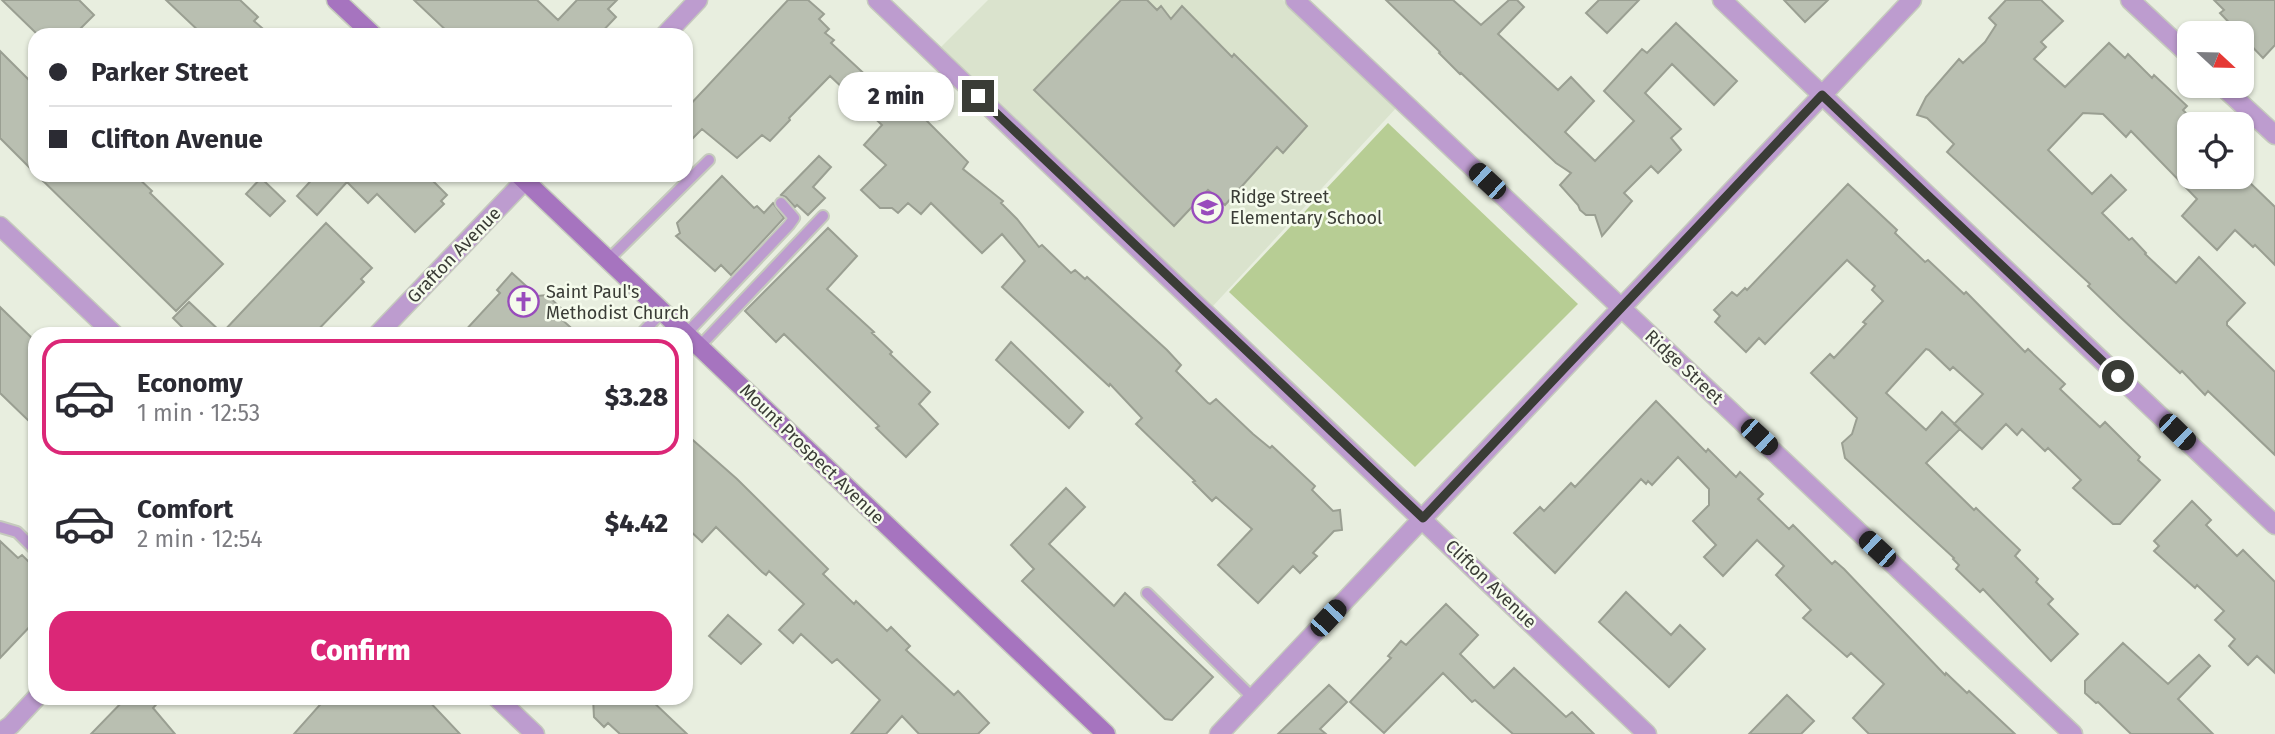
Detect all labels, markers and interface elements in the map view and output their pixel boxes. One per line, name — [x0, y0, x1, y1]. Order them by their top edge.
north arrow — [2177, 21, 2254, 98]
map controls — [2177, 21, 2254, 189]
text: Parker Street — [91, 57, 248, 88]
callout: 2 min — [838, 72, 954, 120]
route end — [962, 80, 994, 112]
text: 2 min — [868, 82, 924, 110]
button: locate — [2177, 112, 2254, 189]
text: Clifton Avenue — [91, 124, 263, 155]
car — [1465, 159, 1510, 203]
place label: Ridge Street Elementary School — [1230, 186, 1382, 229]
school or university icon: Ridge Street Elementary School — [1190, 190, 1224, 224]
street label: Grafton Avenue — [403, 202, 505, 308]
place label: Saint Paul's Methodist Church — [546, 281, 689, 324]
church icon: Saint Paul's Methodist Church — [506, 285, 540, 319]
street label: Ridge Street — [1640, 325, 1728, 409]
route start — [2102, 360, 2134, 392]
icon: car — [53, 366, 116, 429]
text: Economy — [137, 368, 243, 399]
street label: Mount Prospect Avenue — [735, 379, 889, 529]
text: $3.28 — [605, 382, 668, 413]
text: 1 min · 12:53 — [137, 399, 260, 427]
car — [2155, 410, 2200, 454]
car — [1737, 415, 1782, 459]
icon: car — [53, 492, 116, 555]
text: Comfort — [137, 494, 233, 525]
text: $4.42 — [605, 508, 668, 539]
text: 2 min · 12:54 — [137, 525, 263, 553]
car — [1855, 527, 1900, 571]
street label: Clifton Avenue — [1441, 535, 1541, 633]
car — [1306, 595, 1351, 641]
button: Confirm — [49, 611, 672, 691]

